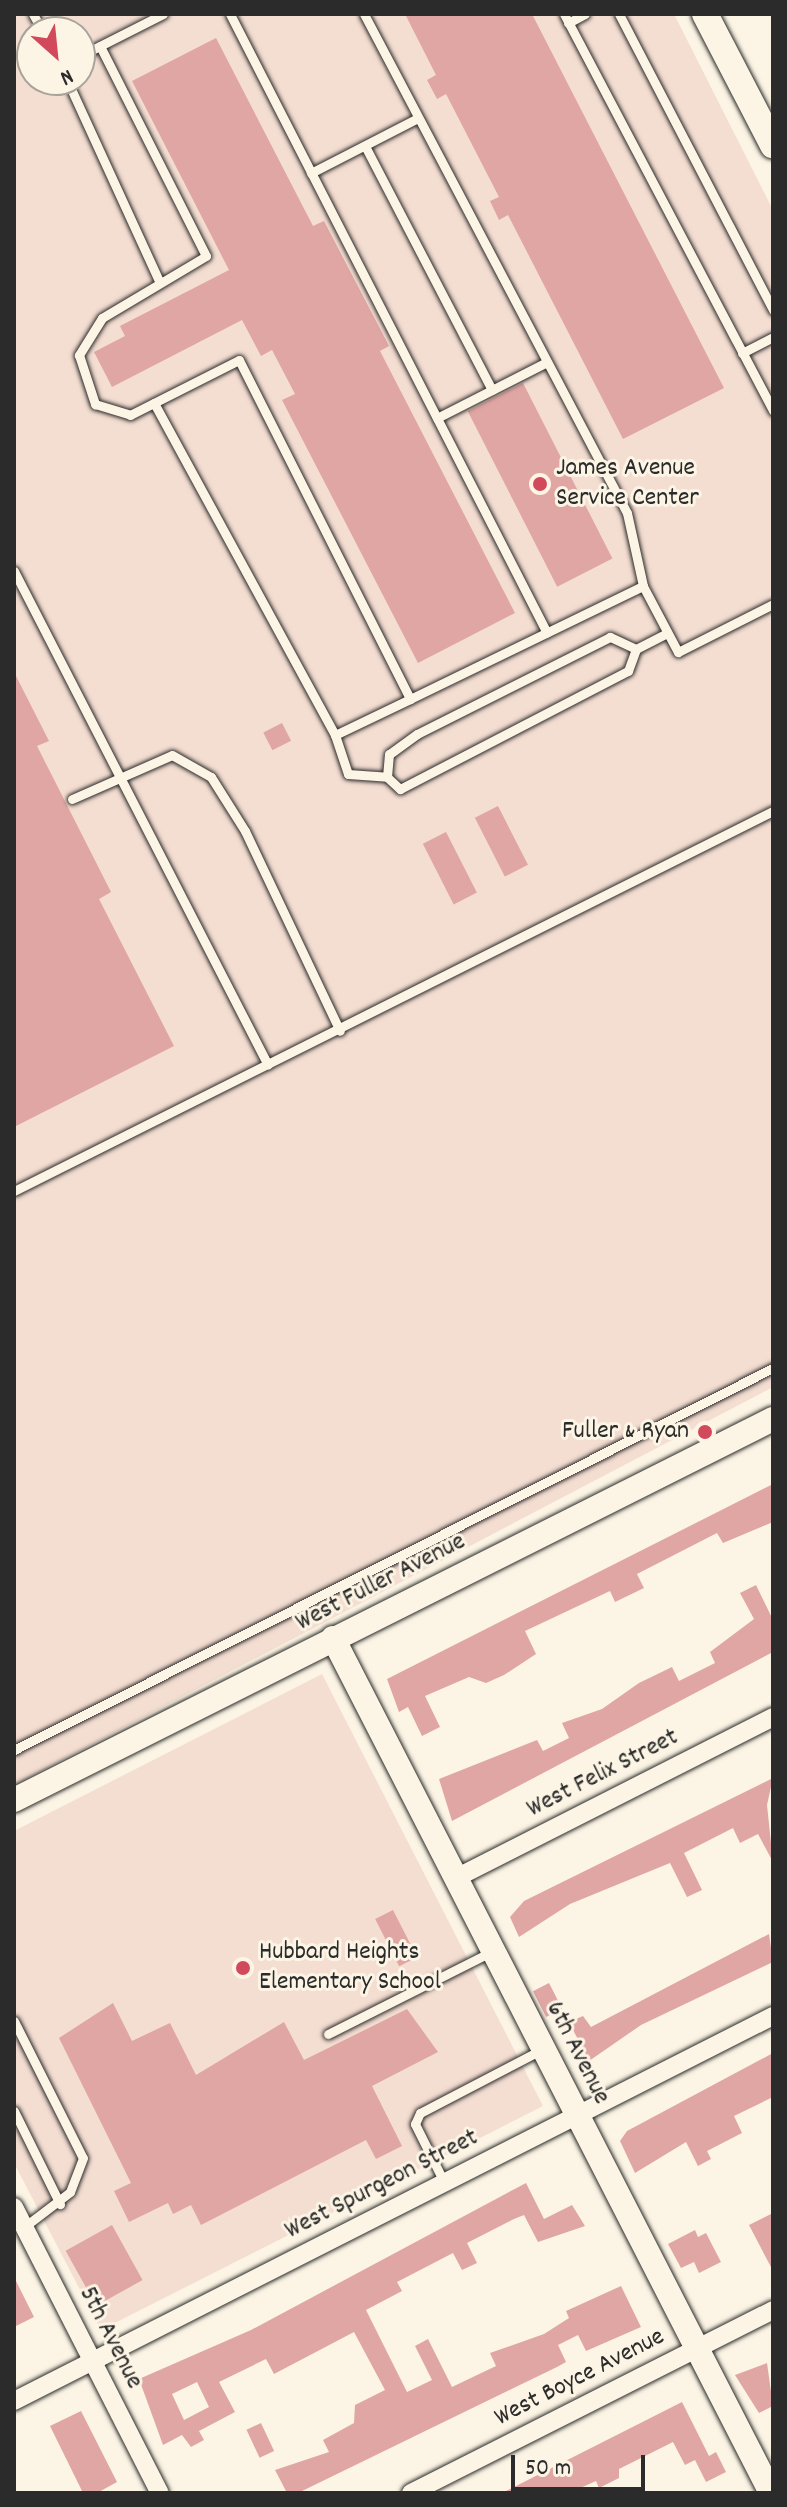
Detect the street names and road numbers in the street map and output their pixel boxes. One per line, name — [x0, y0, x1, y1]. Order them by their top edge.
street label: West Fuller Avenue — [291, 1527, 471, 1639]
street label: West Felix Street — [522, 1723, 684, 1825]
street label: 6th Avenue — [538, 1996, 616, 2110]
street label: West Spurgeon Street — [280, 2123, 484, 2247]
street label: 5th Avenue — [71, 2282, 149, 2394]
street label: West Boyce Avenue — [490, 2322, 670, 2434]

